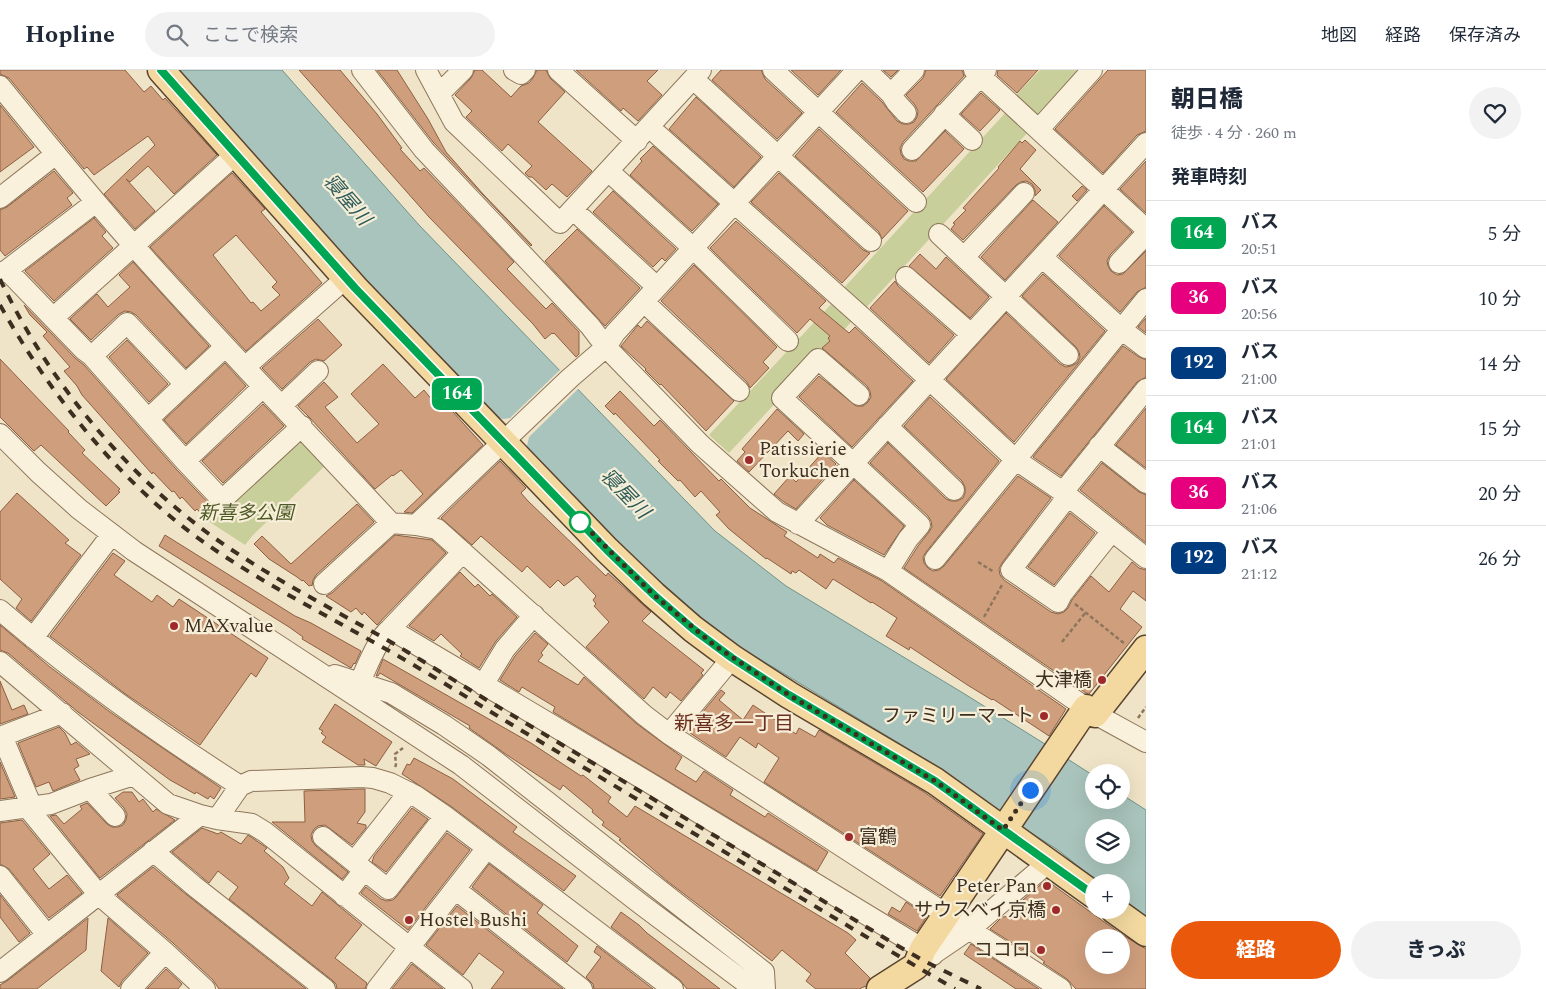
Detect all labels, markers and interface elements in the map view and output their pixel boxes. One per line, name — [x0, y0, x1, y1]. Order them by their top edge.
search box — [145, 12, 495, 57]
text: Hopline — [25, 17, 115, 53]
icon: search — [163, 21, 191, 49]
text: ここで検索 — [203, 21, 298, 50]
text: 地図 — [1321, 22, 1357, 49]
text: 経路 — [1385, 22, 1421, 49]
text: 保存済み — [1449, 22, 1521, 49]
text: 朝日橋 — [1171, 82, 1243, 118]
button: heart — [1469, 87, 1521, 139]
text: 徒歩 · 4 分 · 260 m — [1171, 121, 1297, 145]
text: 発車時刻 — [1171, 163, 1247, 192]
water label: 寝屋川 — [316, 168, 379, 234]
text: バス — [1241, 208, 1279, 237]
text: 164 — [1183, 219, 1214, 246]
text: 5 分 — [1488, 220, 1521, 249]
text: 20:51 — [1241, 237, 1277, 261]
text: バス — [1241, 273, 1279, 302]
text: 36 — [1188, 284, 1209, 311]
text: 10 分 — [1478, 285, 1521, 314]
text: 20:56 — [1241, 302, 1277, 326]
text: バス — [1241, 338, 1279, 367]
text: 192 — [1183, 349, 1214, 376]
text: 14 分 — [1478, 350, 1521, 379]
text: 21:00 — [1241, 367, 1277, 391]
line badge: 164 — [428, 378, 486, 410]
text: 164 — [442, 380, 472, 407]
text: バス — [1241, 403, 1279, 432]
text: 164 — [1183, 414, 1214, 441]
text: 15 分 — [1478, 415, 1521, 444]
text: 21:01 — [1241, 432, 1277, 456]
place label: Patissierie Torkuchen — [759, 435, 850, 486]
marker: Patissierie Torkuchen — [743, 454, 755, 466]
water label: 寝屋川 — [593, 462, 658, 527]
text: バス — [1241, 468, 1279, 497]
text: 36 — [1188, 479, 1209, 506]
text: 20 分 — [1478, 480, 1521, 509]
text: 21:06 — [1241, 497, 1277, 521]
park label: 新喜多公園 — [198, 499, 296, 528]
unlabelled marker — [569, 511, 591, 533]
text: バス — [1241, 533, 1279, 562]
text: 192 — [1183, 544, 1214, 571]
text: 26 分 — [1478, 545, 1521, 574]
text: 21:12 — [1241, 562, 1277, 586]
place label: MAXvalue — [184, 612, 274, 641]
marker: MAXvalue — [168, 620, 180, 632]
place label: 大津橋 — [1035, 666, 1092, 695]
marker: 大津橋 — [1096, 674, 1108, 686]
place label: ファミリーマート — [882, 702, 1034, 731]
district label: 新喜多一丁目 — [674, 709, 794, 739]
marker: ファミリーマート — [1038, 710, 1050, 722]
map controls — [1085, 764, 1130, 974]
button: locate — [1085, 764, 1130, 809]
your location — [1018, 778, 1043, 803]
button: layers — [1085, 819, 1130, 864]
place label: 富鶴 — [859, 823, 897, 852]
marker: 富鶴 — [843, 831, 855, 843]
place label: Peter Pan — [956, 872, 1037, 901]
button: + — [1085, 874, 1130, 919]
marker: Peter Pan — [1041, 880, 1053, 892]
place label: サウスベイ京橋 — [914, 896, 1046, 925]
marker: サウスベイ京橋 — [1050, 904, 1062, 916]
place label: Hostel Bushi — [419, 906, 527, 935]
marker: Hostel Bushi — [403, 914, 415, 926]
button: 経路 — [1171, 921, 1341, 979]
button: きっぷ — [1351, 921, 1521, 979]
button: − — [1085, 929, 1130, 974]
place label: ココロ — [974, 936, 1031, 965]
marker: ココロ — [1035, 944, 1047, 956]

